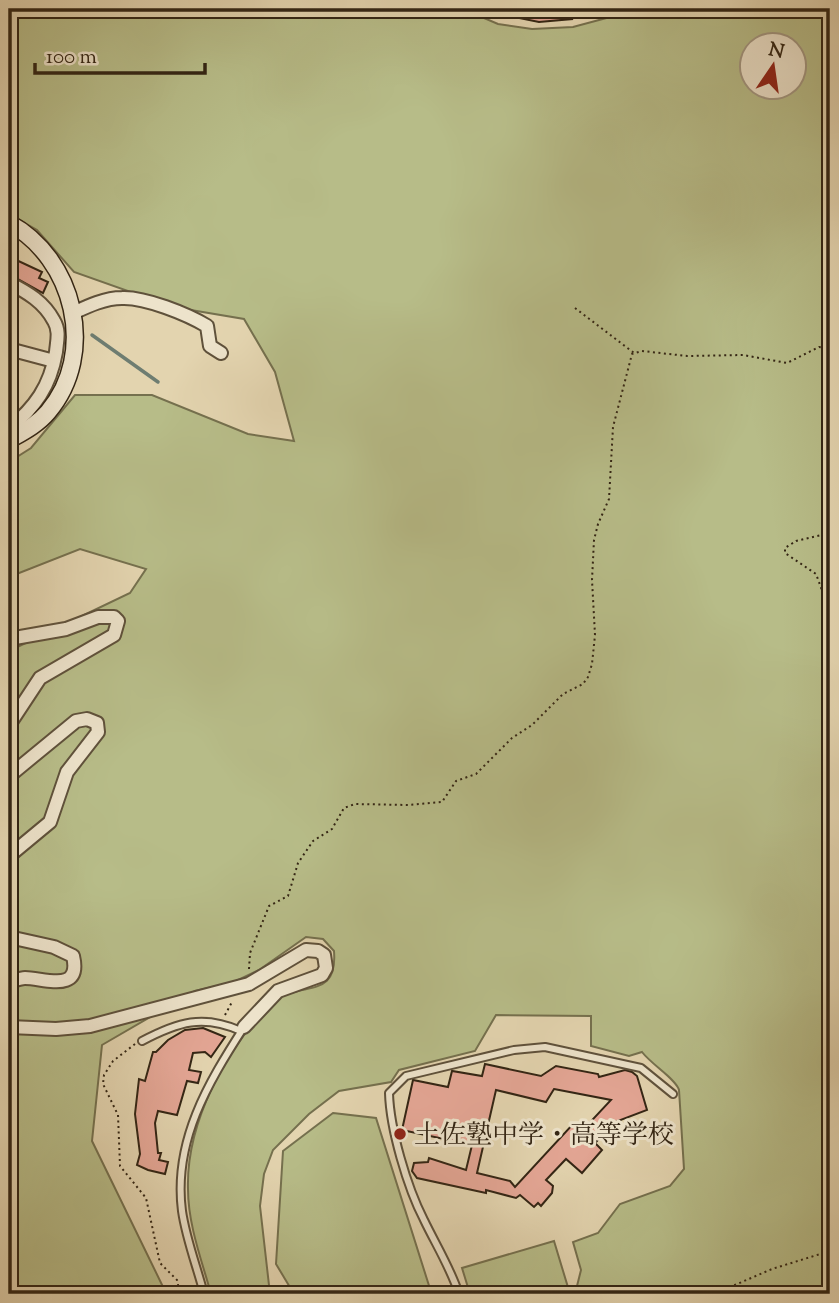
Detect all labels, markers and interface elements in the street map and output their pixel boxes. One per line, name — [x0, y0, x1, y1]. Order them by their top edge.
scale bar — [35, 32, 205, 76]
north arrow — [738, 32, 808, 102]
text: N — [766, 37, 787, 67]
text: 100 m — [46, 43, 97, 73]
place label: 土佐塾中学・高等学校 — [414, 1118, 674, 1155]
marker: 土佐塾中学・高等学校 — [392, 1126, 408, 1142]

